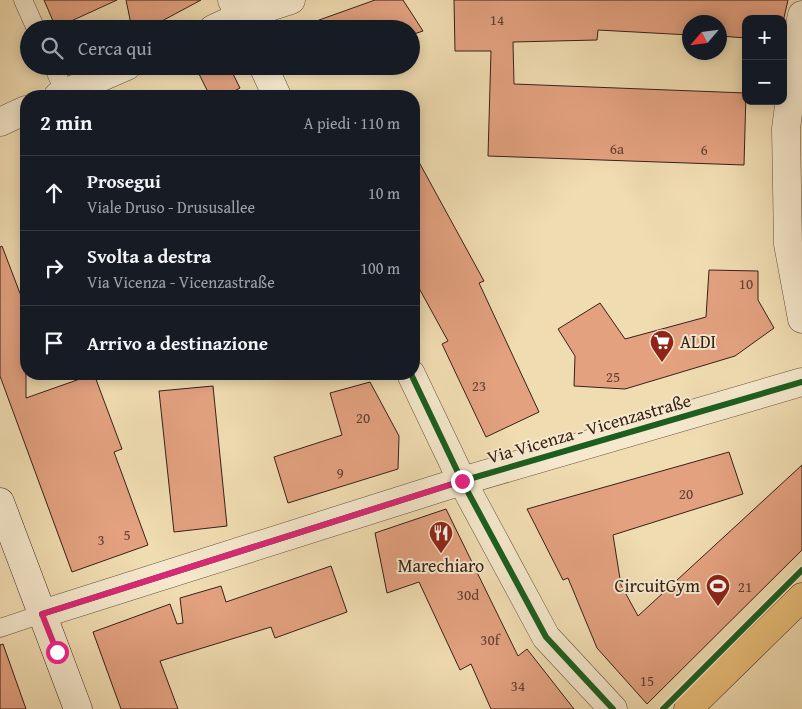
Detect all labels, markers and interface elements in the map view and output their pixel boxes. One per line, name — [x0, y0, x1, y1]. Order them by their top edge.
house number: 14 — [490, 9, 504, 30]
north arrow — [682, 15, 727, 60]
map controls — [742, 15, 787, 105]
button: + — [742, 15, 787, 60]
search box — [20, 20, 420, 75]
icon: search — [38, 34, 66, 62]
text: Cerca qui — [78, 34, 152, 62]
button: − — [742, 60, 787, 105]
text: 2 min — [40, 107, 92, 138]
text: A piedi · 110 m — [304, 111, 400, 135]
house number: 6a — [610, 138, 624, 159]
house number: 6 — [700, 139, 708, 160]
text: Prosegui — [87, 167, 161, 195]
icon: ahead — [40, 179, 68, 207]
text: 10 m — [368, 181, 400, 205]
text: Viale Druso - Drususallee — [87, 195, 255, 219]
text: Svolta a destra — [87, 242, 211, 270]
icon: right — [40, 254, 68, 282]
text: 100 m — [360, 256, 400, 280]
text: Via Vicenza - Vicenzastraße — [87, 270, 275, 294]
house number: 10 — [739, 273, 753, 294]
place label: ALDI — [680, 328, 716, 355]
icon: arrive — [40, 329, 68, 357]
text: Arrivo a destinazione — [87, 329, 268, 357]
supermarket icon: ALDI — [649, 329, 675, 363]
house number: 25 — [606, 366, 620, 387]
house number: 23 — [472, 375, 486, 396]
street label: Via Vicenza - Vicenzastraße — [484, 386, 694, 471]
house number: 20 — [356, 407, 370, 428]
house number: 9 — [336, 462, 344, 483]
route end — [451, 470, 474, 493]
house number: 20 — [679, 483, 693, 504]
restaurant icon: Marechiaro — [428, 520, 454, 554]
house number: 5 — [123, 524, 131, 545]
house number: 3 — [97, 529, 105, 550]
place label: Marechiaro — [398, 552, 484, 579]
place label: CircuitGym — [615, 572, 700, 599]
sports icon: CircuitGym — [705, 573, 731, 607]
house number: 21 — [738, 576, 752, 597]
house number: 30d — [457, 584, 479, 605]
house number: 30f — [480, 629, 502, 650]
route start — [46, 641, 69, 664]
house number: 15 — [640, 670, 654, 691]
house number: 34 — [511, 675, 525, 696]

